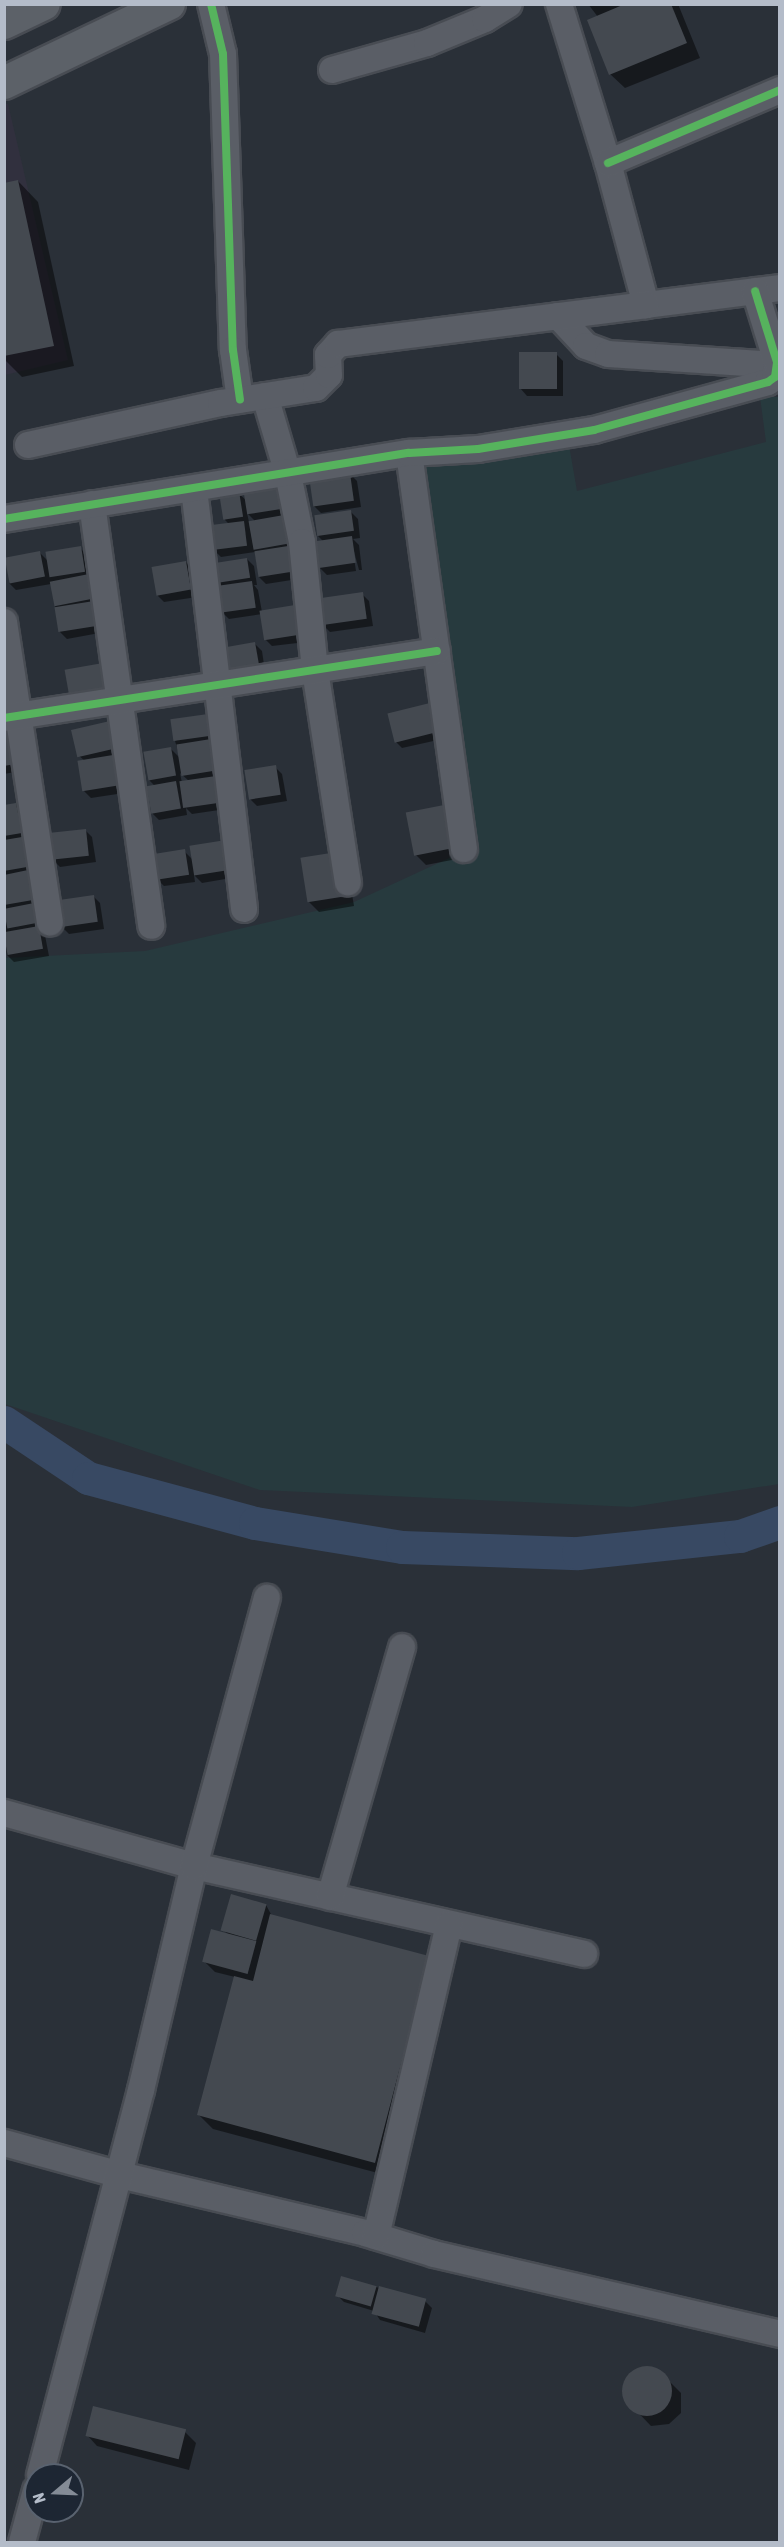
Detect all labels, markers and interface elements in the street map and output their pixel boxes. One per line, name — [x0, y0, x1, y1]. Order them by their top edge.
north arrow — [24, 2463, 84, 2523]
text: N — [29, 2491, 49, 2506]

